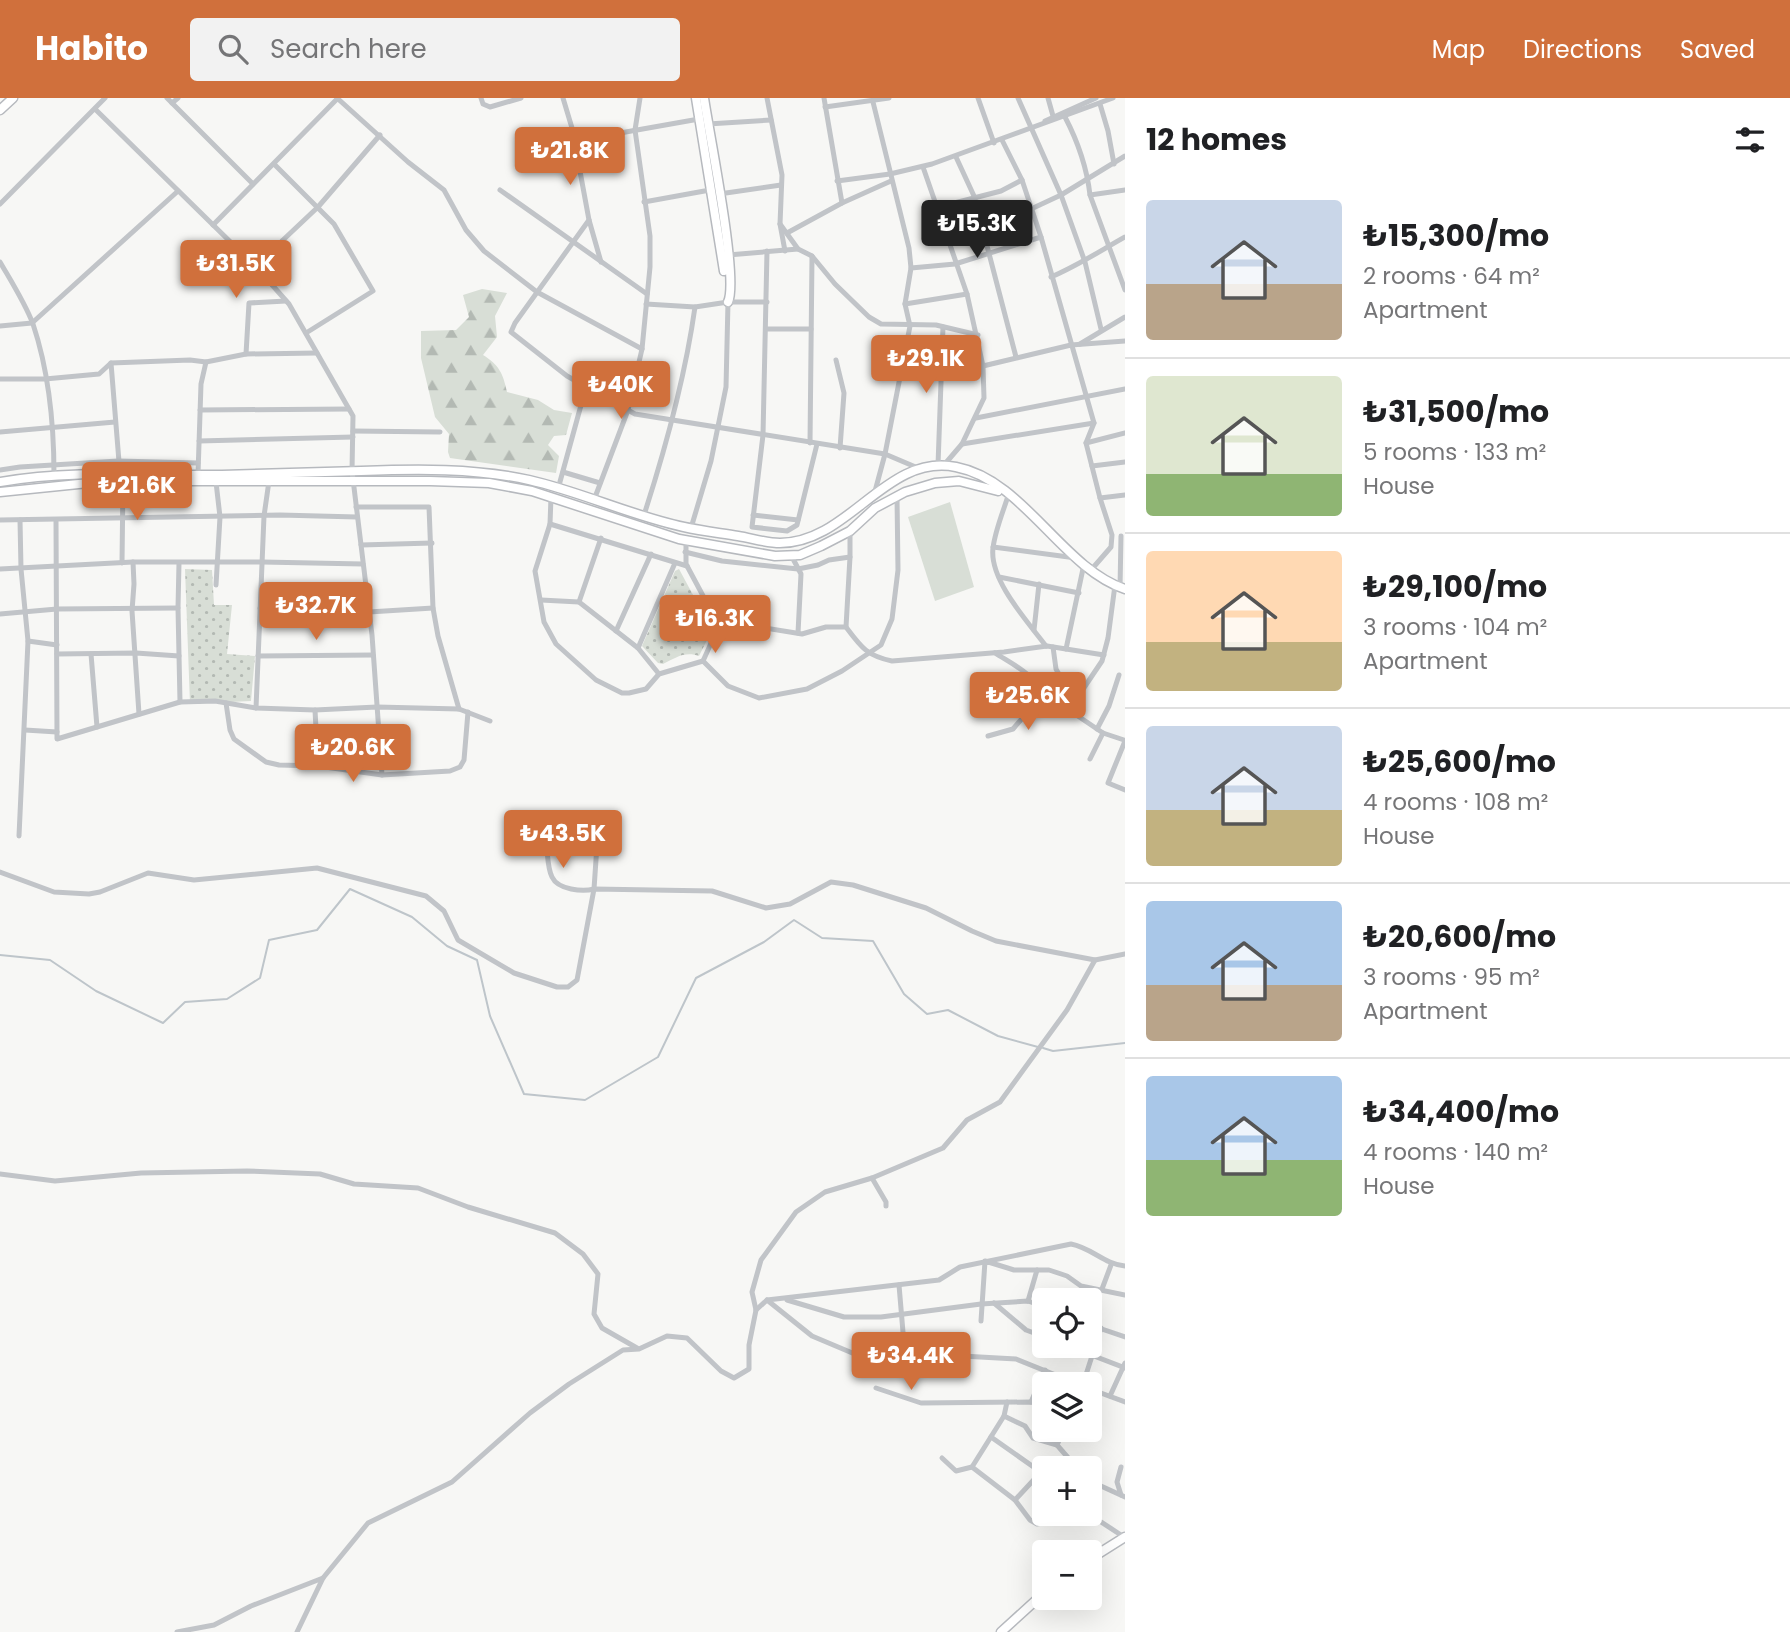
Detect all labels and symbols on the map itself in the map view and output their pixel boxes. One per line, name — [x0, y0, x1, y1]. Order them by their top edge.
pin: ₺21.8K — [513, 127, 627, 187]
pin: ₺15.3K — [920, 200, 1034, 260]
pin: ₺31.5K — [179, 240, 293, 300]
pin: ₺29.1K — [869, 336, 983, 395]
pin: ₺40K — [580, 362, 662, 421]
pin: ₺21.6K — [80, 462, 194, 522]
pin: ₺32.7K — [259, 582, 373, 642]
pin: ₺16.3K — [658, 596, 772, 655]
pin: ₺25.6K — [971, 672, 1085, 732]
pin: ₺20.6K — [296, 724, 410, 784]
pin: ₺43.5K — [506, 810, 620, 870]
pin: ₺34.4K — [854, 1332, 968, 1392]

